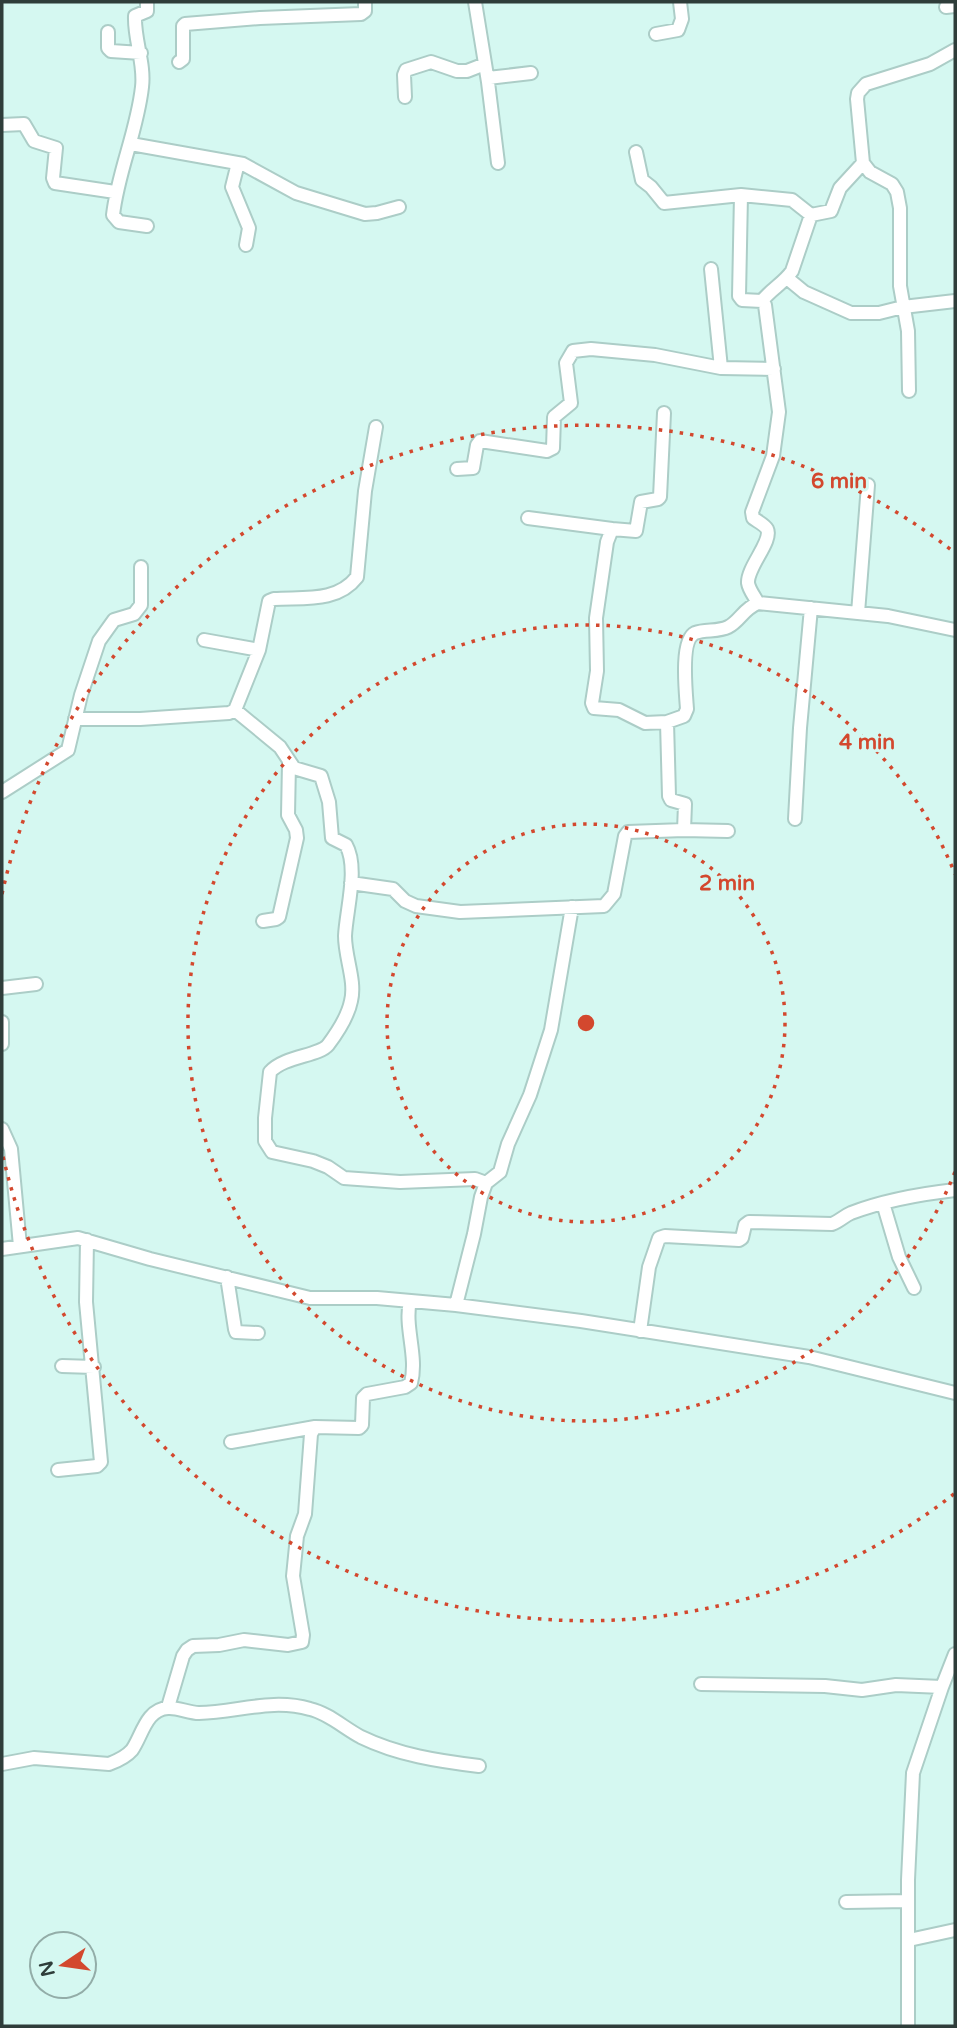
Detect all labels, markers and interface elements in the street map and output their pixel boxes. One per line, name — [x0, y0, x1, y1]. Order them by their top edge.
text: 6 min — [811, 469, 867, 494]
text: 4 min — [839, 730, 895, 755]
text: 2 min — [699, 871, 755, 896]
centre of rings — [574, 1011, 598, 1035]
north arrow — [28, 1930, 98, 2000]
text: N — [35, 1959, 60, 1979]

